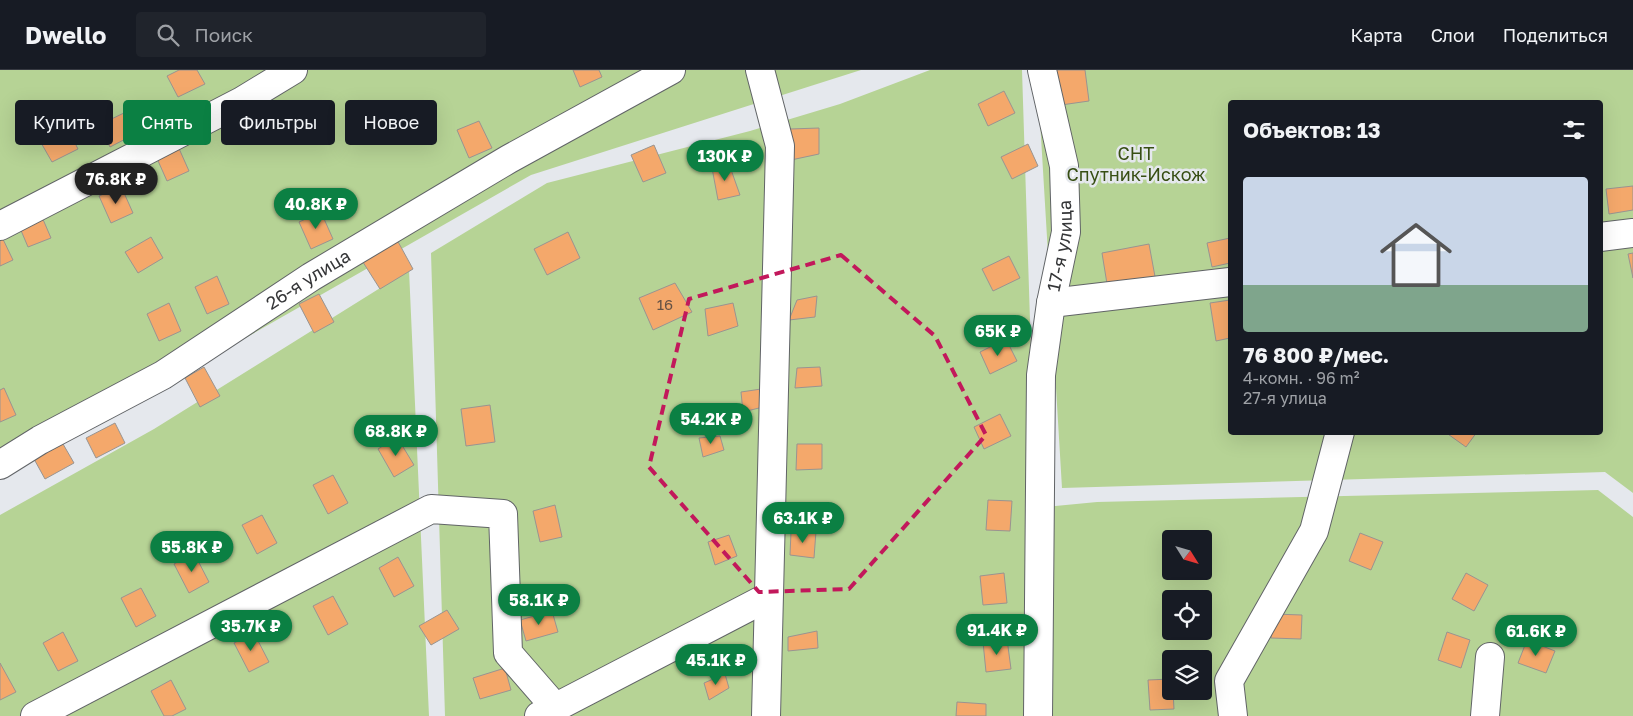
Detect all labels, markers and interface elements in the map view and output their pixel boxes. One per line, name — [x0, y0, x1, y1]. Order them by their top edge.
search box — [136, 12, 486, 57]
text: Dwello — [25, 20, 106, 49]
icon: search — [154, 21, 182, 49]
text: Поиск — [194, 23, 253, 46]
text: Карта — [1351, 24, 1403, 46]
text: Слои — [1431, 24, 1475, 46]
text: Поделиться — [1503, 24, 1608, 46]
chip: Купить — [15, 100, 113, 145]
chip: Снять — [123, 100, 211, 145]
chip: Фильтры — [221, 100, 335, 145]
chip: Новое — [345, 100, 437, 145]
icon: filters — [1560, 116, 1588, 144]
text: Объектов: 13 — [1243, 117, 1381, 143]
pin: 130K ₽ — [684, 140, 766, 182]
park label: СНТ Спутник-Искож — [1066, 142, 1206, 185]
text: 130K ₽ — [698, 146, 752, 166]
pin: 76.8K ₽ — [70, 162, 162, 205]
text: 76.8K ₽ — [86, 169, 146, 189]
pin: 40.8K ₽ — [270, 188, 362, 230]
text: 40.8K ₽ — [285, 194, 347, 214]
street label: 17-я улица — [1042, 200, 1076, 293]
icon: home — [1371, 210, 1461, 300]
street label: 26-я улица — [261, 244, 354, 314]
house number: 16 — [657, 295, 673, 313]
pin: 65K ₽ — [963, 314, 1033, 357]
text: 65K ₽ — [975, 321, 1021, 341]
text: 76 800 ₽/мес. — [1243, 342, 1389, 368]
text: 4-комн. · 96 m² — [1243, 368, 1359, 388]
text: 27-я улица — [1243, 388, 1327, 408]
pin: 54.2K ₽ — [665, 402, 757, 445]
text: 54.2K ₽ — [680, 409, 742, 429]
pin: 68.8K ₽ — [350, 414, 442, 457]
text: 68.8K ₽ — [365, 421, 427, 441]
pin: 63.1K ₽ — [757, 502, 849, 544]
text: 63.1K ₽ — [773, 508, 833, 528]
pin: 55.8K ₽ — [146, 530, 238, 573]
north arrow — [1162, 530, 1212, 580]
map controls — [1162, 530, 1212, 700]
text: 55.8K ₽ — [161, 537, 223, 557]
pin: 58.1K ₽ — [493, 584, 585, 626]
text: 58.1K ₽ — [509, 590, 569, 610]
button: locate — [1162, 590, 1212, 640]
pin: 35.7K ₽ — [205, 610, 297, 652]
pin: 91.4K ₽ — [951, 614, 1043, 656]
pin: 61.6K ₽ — [1490, 614, 1582, 657]
text: 35.7K ₽ — [221, 616, 281, 636]
text: 91.4K ₽ — [967, 620, 1027, 640]
text: 61.6K ₽ — [1506, 621, 1566, 641]
pin: 45.1K ₽ — [670, 644, 762, 686]
text: 45.1K ₽ — [686, 650, 746, 670]
button: layers — [1162, 650, 1212, 700]

